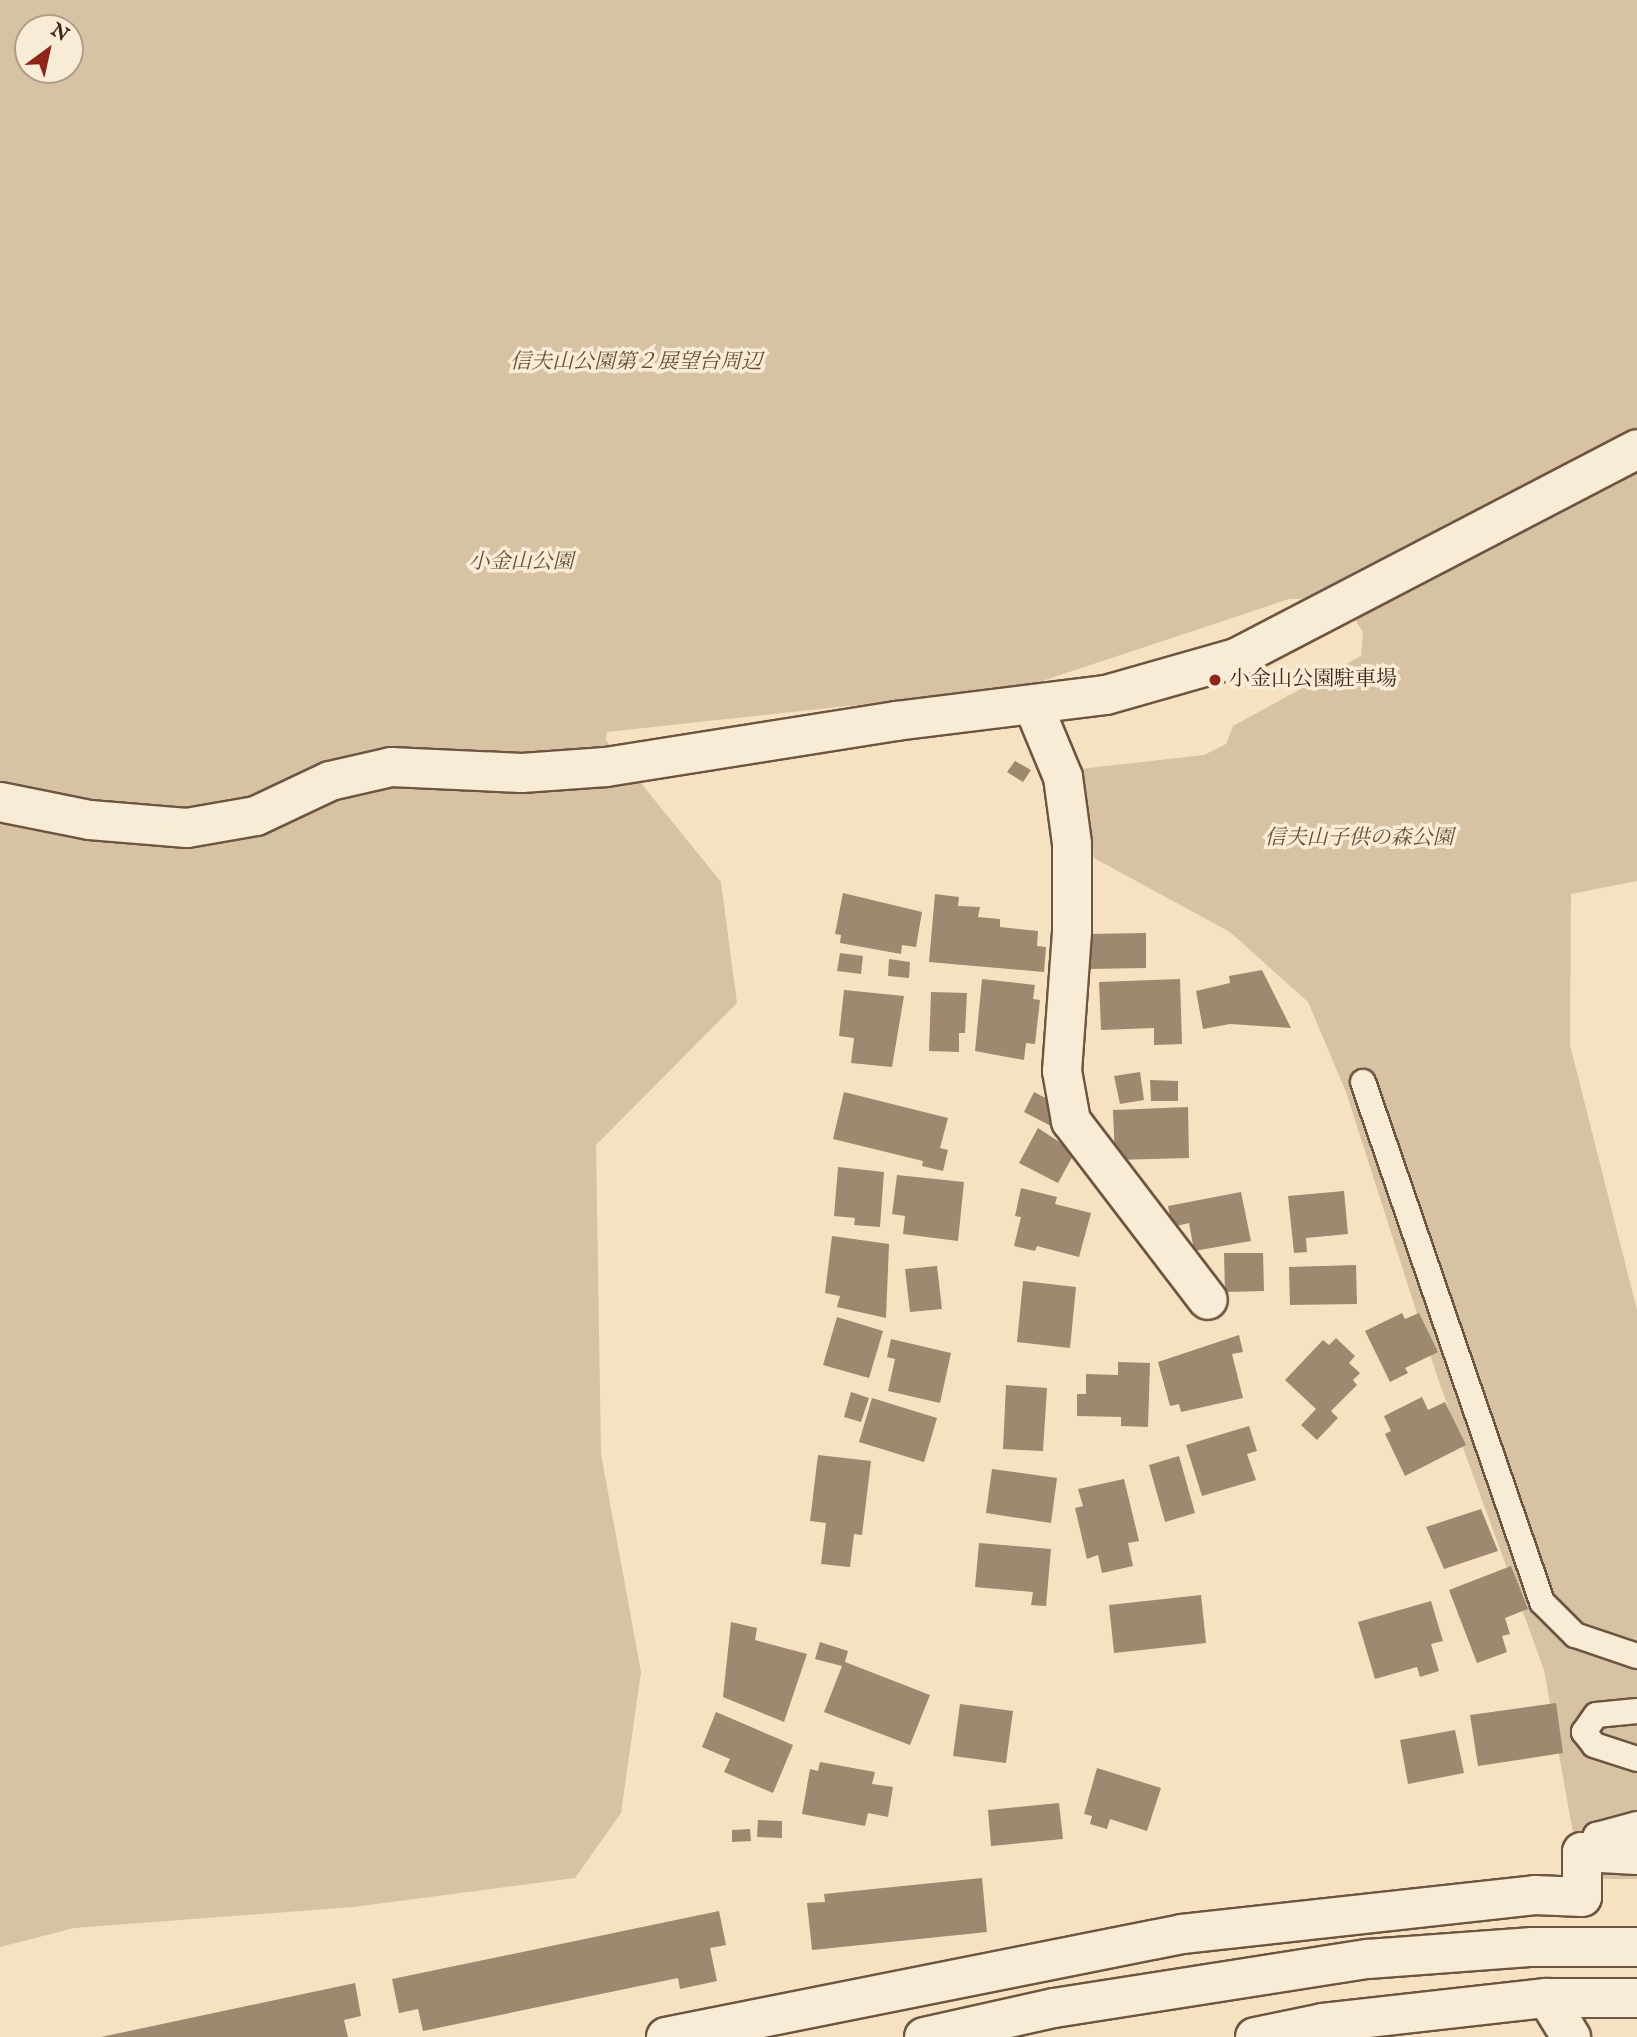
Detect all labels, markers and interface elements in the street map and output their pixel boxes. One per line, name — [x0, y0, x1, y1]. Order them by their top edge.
north arrow — [14, 14, 84, 84]
text: N — [46, 19, 73, 48]
park label: 信夫山公園第２展望台周辺 — [510, 350, 762, 376]
park label: 小金山公園 — [469, 550, 573, 576]
place label: 小金山公園駐車場 — [1229, 667, 1397, 693]
marker: 小金山公園駐車場 — [1207, 672, 1223, 688]
park label: 信夫山子供の森公園 — [1265, 826, 1453, 852]

